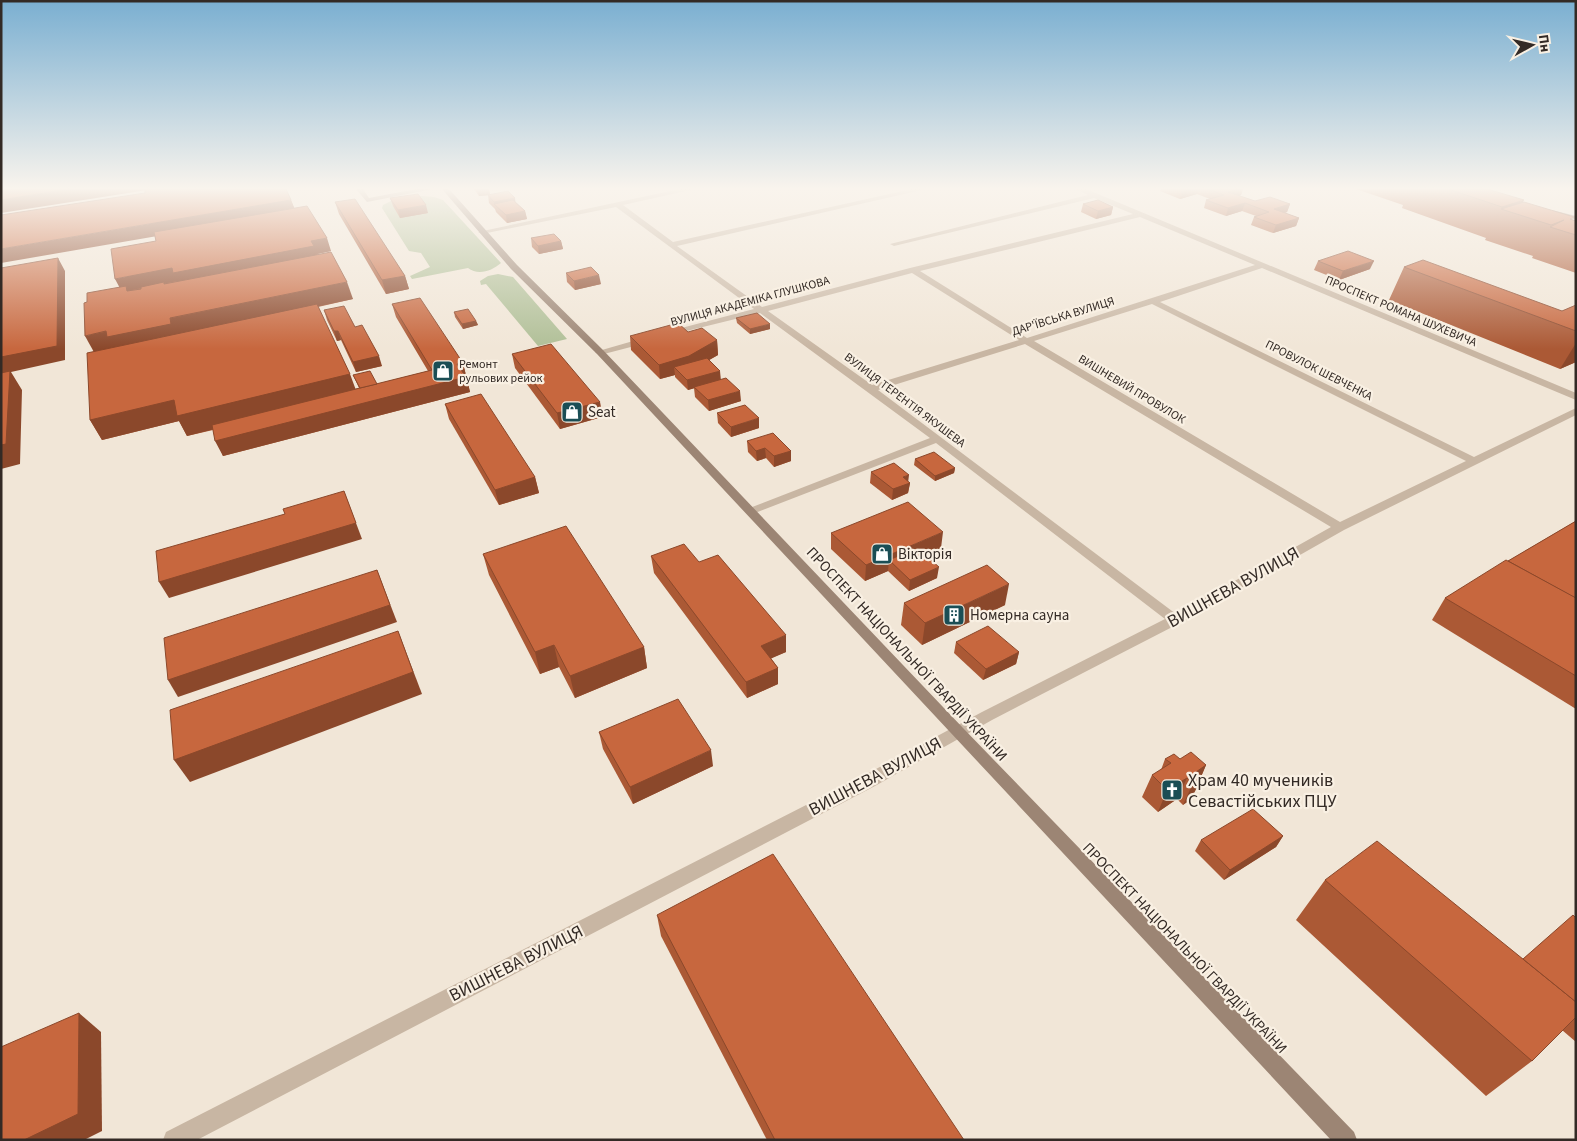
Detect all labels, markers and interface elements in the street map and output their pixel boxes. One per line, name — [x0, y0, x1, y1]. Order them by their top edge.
north arrow — [1507, 20, 1557, 70]
text: Пн — [1533, 33, 1555, 53]
street label: ВУЛИЦЯ АКАДЕМІКА ГЛУШКОВА — [669, 272, 832, 331]
street label: ПРОСПЕКТ РОМАНА ШУХЕВИЧА — [1322, 272, 1480, 351]
street label: ДАР'ЇВСЬКА ВУЛИЦЯ — [1010, 293, 1117, 340]
street label: ПРОВУЛОК ШЕВЧЕНКА — [1262, 336, 1376, 405]
street label: ВУЛИЦЯ ТЕРЕНТІЯ ЯКУШЕВА — [840, 349, 969, 452]
street label: ВИШНЕВИЙ ПРОВУЛОК — [1075, 351, 1189, 428]
place label: Ремонт рульових рейок — [459, 356, 542, 387]
shop icon: Ремонт рульових рейок — [431, 359, 455, 383]
shop icon: Seat — [560, 400, 584, 424]
place label: Seat — [588, 402, 616, 423]
street label: ВИШНЕВА ВУЛИЦЯ — [1163, 541, 1304, 634]
shop icon: Вікторія — [870, 542, 894, 566]
street label: ПРОСПЕКТ НАЦІОНАЛЬНОЇ ГВАРДІЇ УКРАЇНИ — [801, 543, 1012, 766]
place label: Вікторія — [898, 544, 952, 565]
building icon: Номерна сауна — [942, 603, 966, 627]
place label: Номерна сауна — [970, 605, 1069, 626]
street label: ВИШНЕВА ВУЛИЦЯ — [804, 731, 946, 822]
place label: Храм 40 мучеників Севастійських ПЦУ — [1188, 768, 1337, 814]
church icon: Храм 40 мучеників Севастійських ПЦУ — [1160, 778, 1184, 802]
street label: ПРОСПЕКТ НАЦІОНАЛЬНОЇ ГВАРДІЇ УКРАЇНИ — [1078, 838, 1292, 1059]
street label: ВИШНЕВА ВУЛИЦЯ — [445, 919, 588, 1008]

